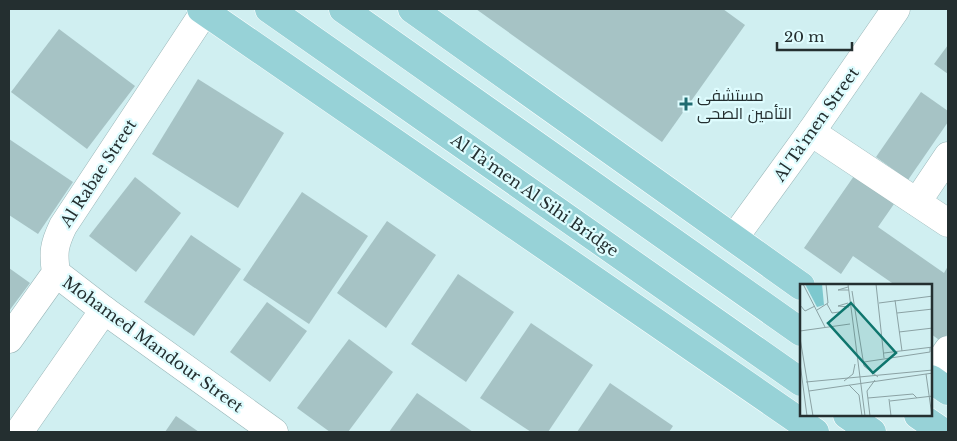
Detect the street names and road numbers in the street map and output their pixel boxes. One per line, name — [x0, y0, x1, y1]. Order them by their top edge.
street label: Al Ta'men Street — [769, 63, 863, 186]
street label: Al Rabae Street — [55, 115, 140, 232]
street label: Al Ta'men Al Sihi Bridge — [447, 129, 623, 261]
street label: Mohamed Mandour Street — [59, 272, 247, 416]

